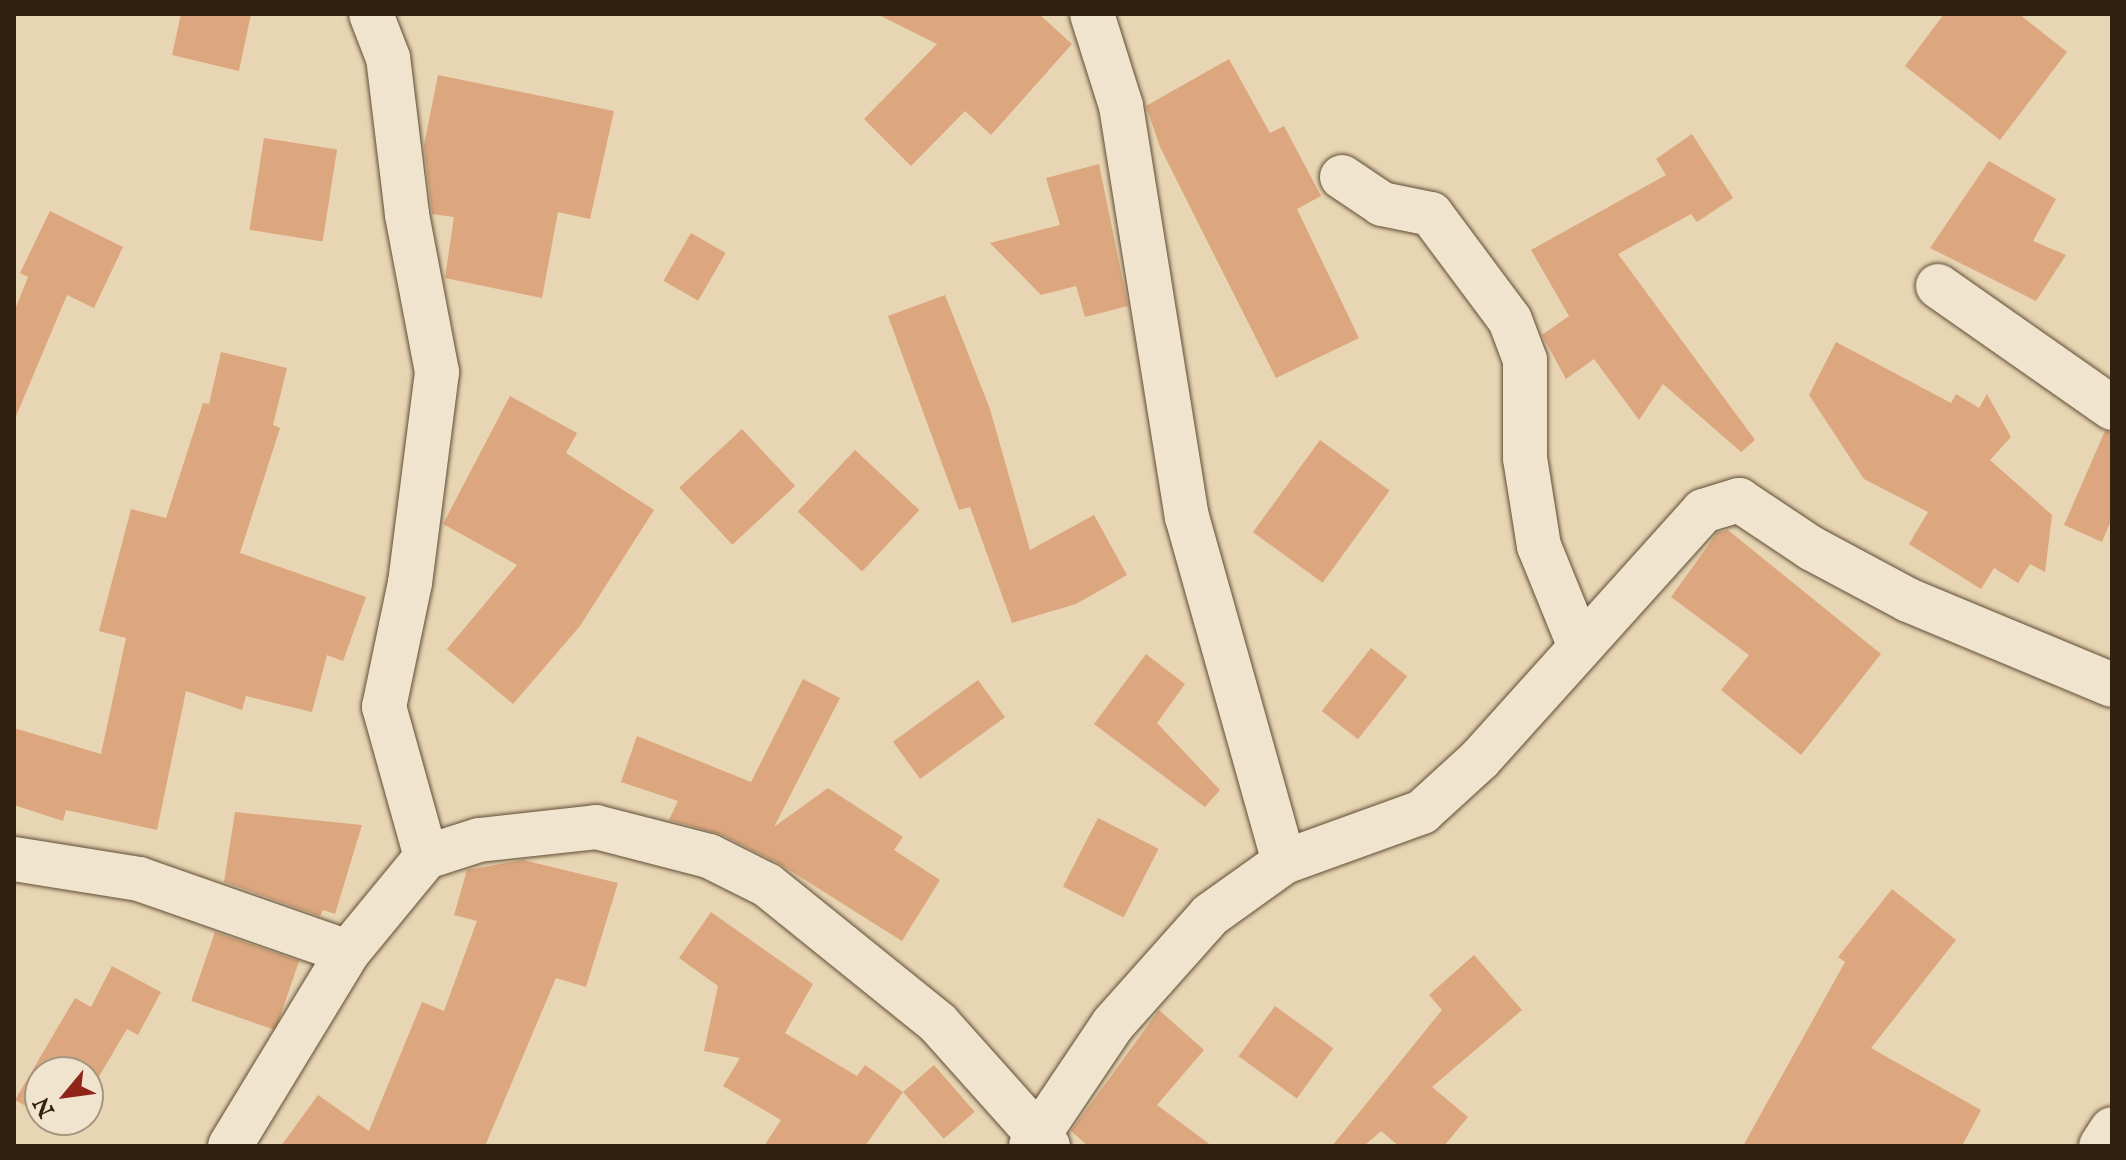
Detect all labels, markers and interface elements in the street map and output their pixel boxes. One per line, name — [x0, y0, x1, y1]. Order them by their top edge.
north arrow — [24, 1056, 104, 1136]
text: N — [28, 1092, 62, 1122]

